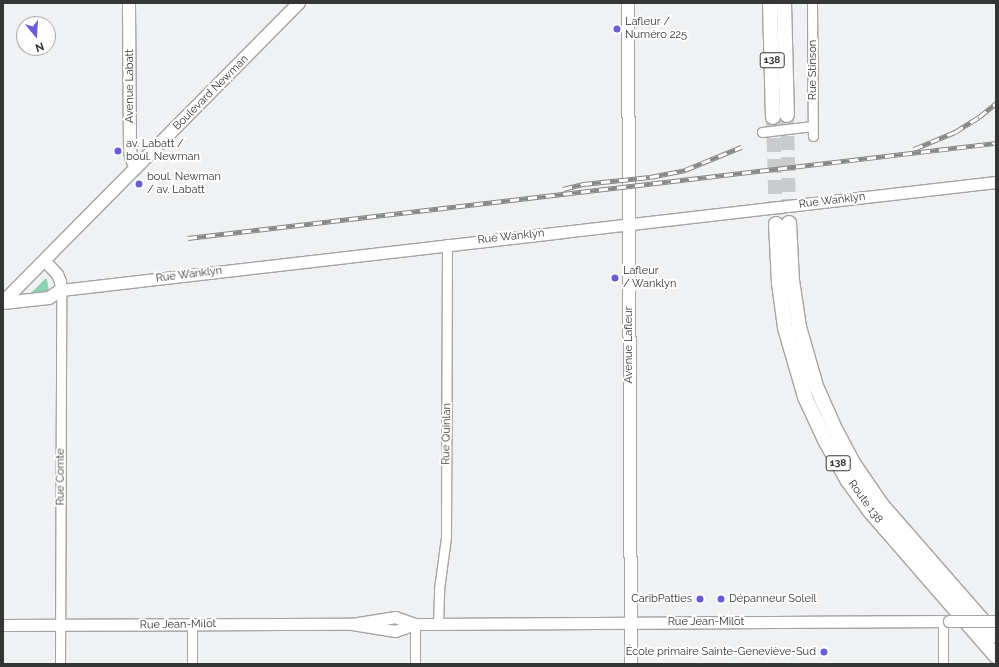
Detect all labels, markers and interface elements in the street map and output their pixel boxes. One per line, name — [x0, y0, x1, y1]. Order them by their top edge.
north arrow — [16, 16, 56, 56]
place label: Lafleur / Numéro 225 — [625, 16, 687, 42]
marker: Lafleur / Numéro 225 — [612, 24, 622, 34]
text: N — [34, 39, 46, 54]
street label: Rue Stinson — [806, 40, 820, 100]
street label: Avenue Labatt — [123, 49, 137, 123]
road number: 138 — [759, 52, 785, 68]
street label: Boulevard Newman — [171, 53, 251, 133]
place label: av. Labatt / boul. Newman — [126, 138, 200, 164]
marker: av. Labatt / boul. Newman — [113, 146, 123, 156]
place label: boul. Newman / av. Labatt — [147, 171, 221, 197]
marker: boul. Newman / av. Labatt — [134, 179, 144, 189]
street label: Rue Wanklyn — [798, 190, 866, 212]
street label: Rue Wanklyn — [477, 227, 545, 247]
street label: Rue Wanklyn — [155, 264, 223, 286]
place label: Lafleur / Wanklyn — [623, 265, 677, 291]
marker: Lafleur / Wanklyn — [610, 273, 620, 283]
street label: Avenue Lafleur — [622, 306, 636, 384]
street label: Rue Quinlan — [440, 403, 454, 465]
street label: Rue Comte — [54, 448, 68, 506]
road number: 138 — [825, 455, 851, 471]
street label: Route 138 — [845, 478, 885, 526]
place label: CaribPatties — [631, 592, 692, 606]
place label: Dépanneur Soleil — [729, 592, 817, 606]
marker: CaribPatties — [695, 594, 705, 604]
marker: Dépanneur Soleil — [716, 594, 726, 604]
street label: Rue Jean-Milot — [668, 615, 744, 629]
street label: Rue Jean-Milot — [140, 618, 216, 632]
place label: École primaire Sainte-Geneviève-Sud — [626, 645, 816, 659]
marker: École primaire Sainte-Geneviève-Sud — [819, 647, 829, 657]

